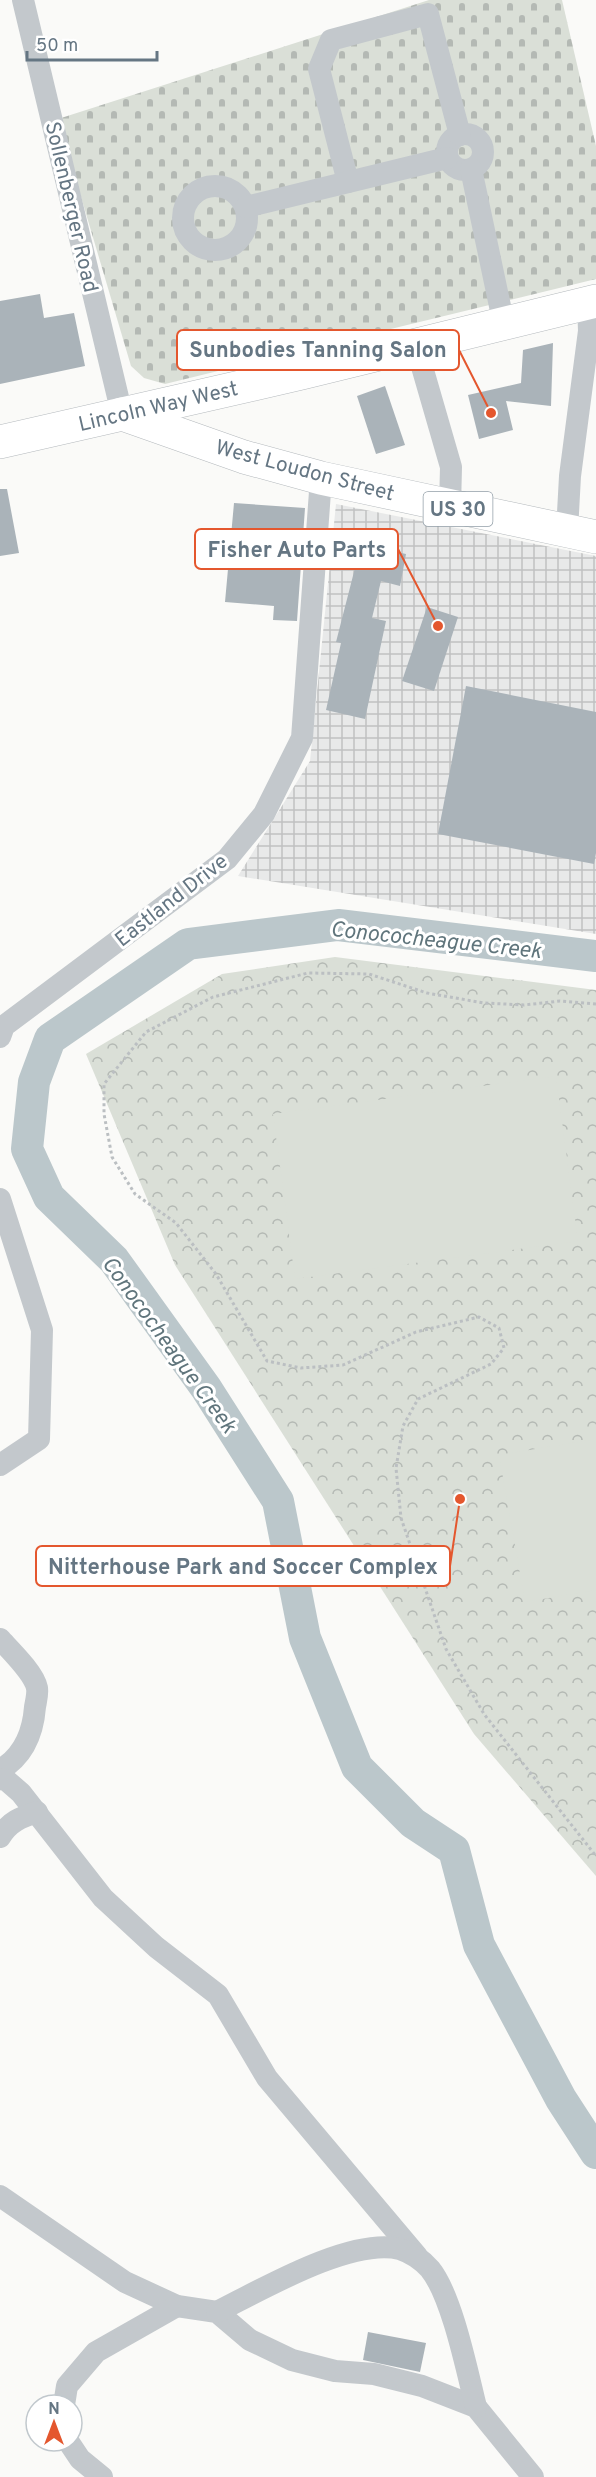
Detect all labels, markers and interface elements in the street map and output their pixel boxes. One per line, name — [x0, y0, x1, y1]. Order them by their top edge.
scale bar — [27, 24, 158, 62]
text: 50 m — [36, 35, 78, 58]
street label: Sollenberger Road — [38, 119, 103, 295]
callout: Sunbodies Tanning Salon — [177, 330, 459, 370]
text: Sunbodies Tanning Salon — [189, 338, 447, 365]
street label: Lincoln Way West — [76, 376, 241, 439]
street label: West Loudon Street — [212, 435, 397, 508]
road number: US 30 — [424, 492, 492, 526]
callout: Fisher Auto Parts — [195, 529, 398, 569]
text: Fisher Auto Parts — [208, 538, 386, 565]
street label: Eastland Drive — [110, 849, 234, 954]
water label: Conococheague Creek — [329, 917, 544, 966]
water label: Conococheague Creek — [95, 1252, 242, 1440]
callout: Nitterhouse Park and Soccer Complex — [36, 1546, 450, 1586]
text: Nitterhouse Park and Soccer Complex — [48, 1555, 438, 1582]
north arrow — [24, 2393, 84, 2453]
text: N — [48, 2400, 60, 2420]

